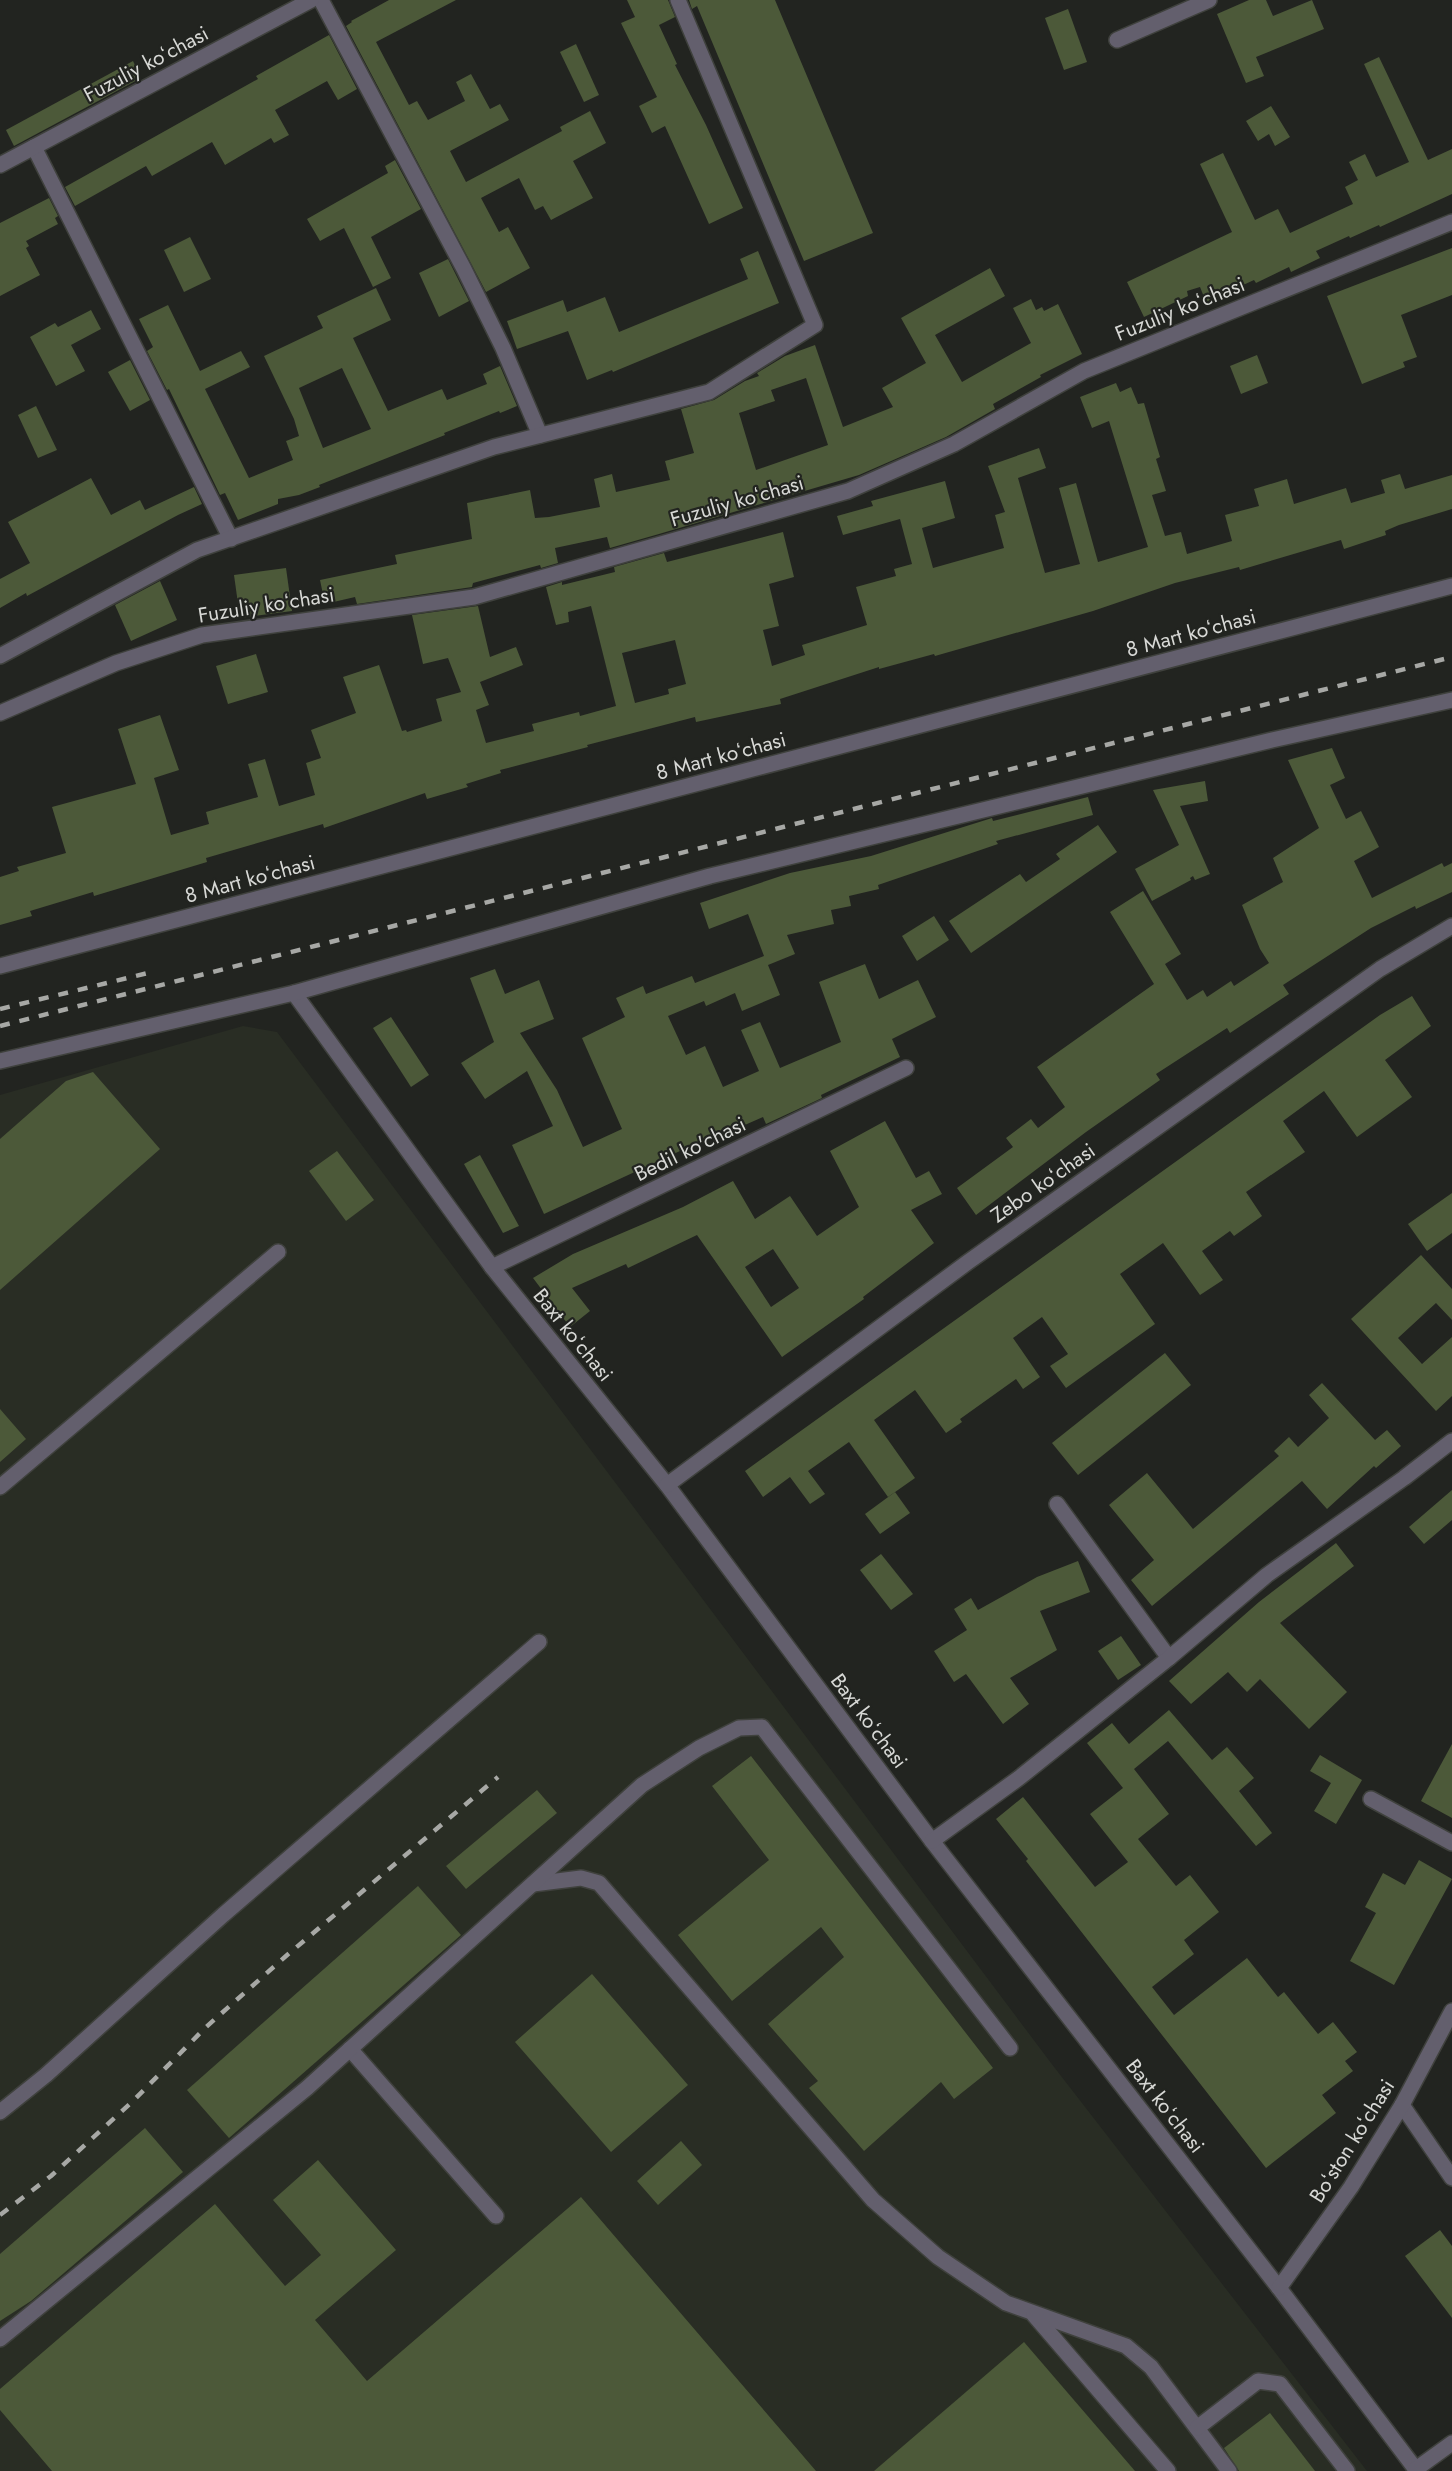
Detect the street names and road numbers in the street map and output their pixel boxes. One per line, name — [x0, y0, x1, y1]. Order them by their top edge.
street label: Fuzuliy koʻchasi — [78, 18, 214, 110]
street label: Fuzuliy koʻchasi — [1111, 269, 1249, 349]
street label: Fuzuliy koʻchasi — [667, 468, 807, 534]
street label: Fuzuliy koʻchasi — [196, 579, 336, 631]
street label: 8 Mart koʻchasi — [1123, 601, 1259, 665]
street label: 8 Mart koʻchasi — [653, 724, 789, 788]
street label: 8 Mart koʻchasi — [182, 847, 318, 911]
street label: Bedil ko'chasi — [629, 1109, 751, 1189]
street label: Zebo koʻchasi — [985, 1136, 1101, 1230]
street label: Baxt koʻchasi — [526, 1282, 620, 1388]
street label: Baxt koʻchasi — [823, 1667, 915, 1775]
street label: Baxt koʻchasi — [1119, 2053, 1211, 2159]
street label: Boʻston koʻchasi — [1302, 2074, 1402, 2208]

